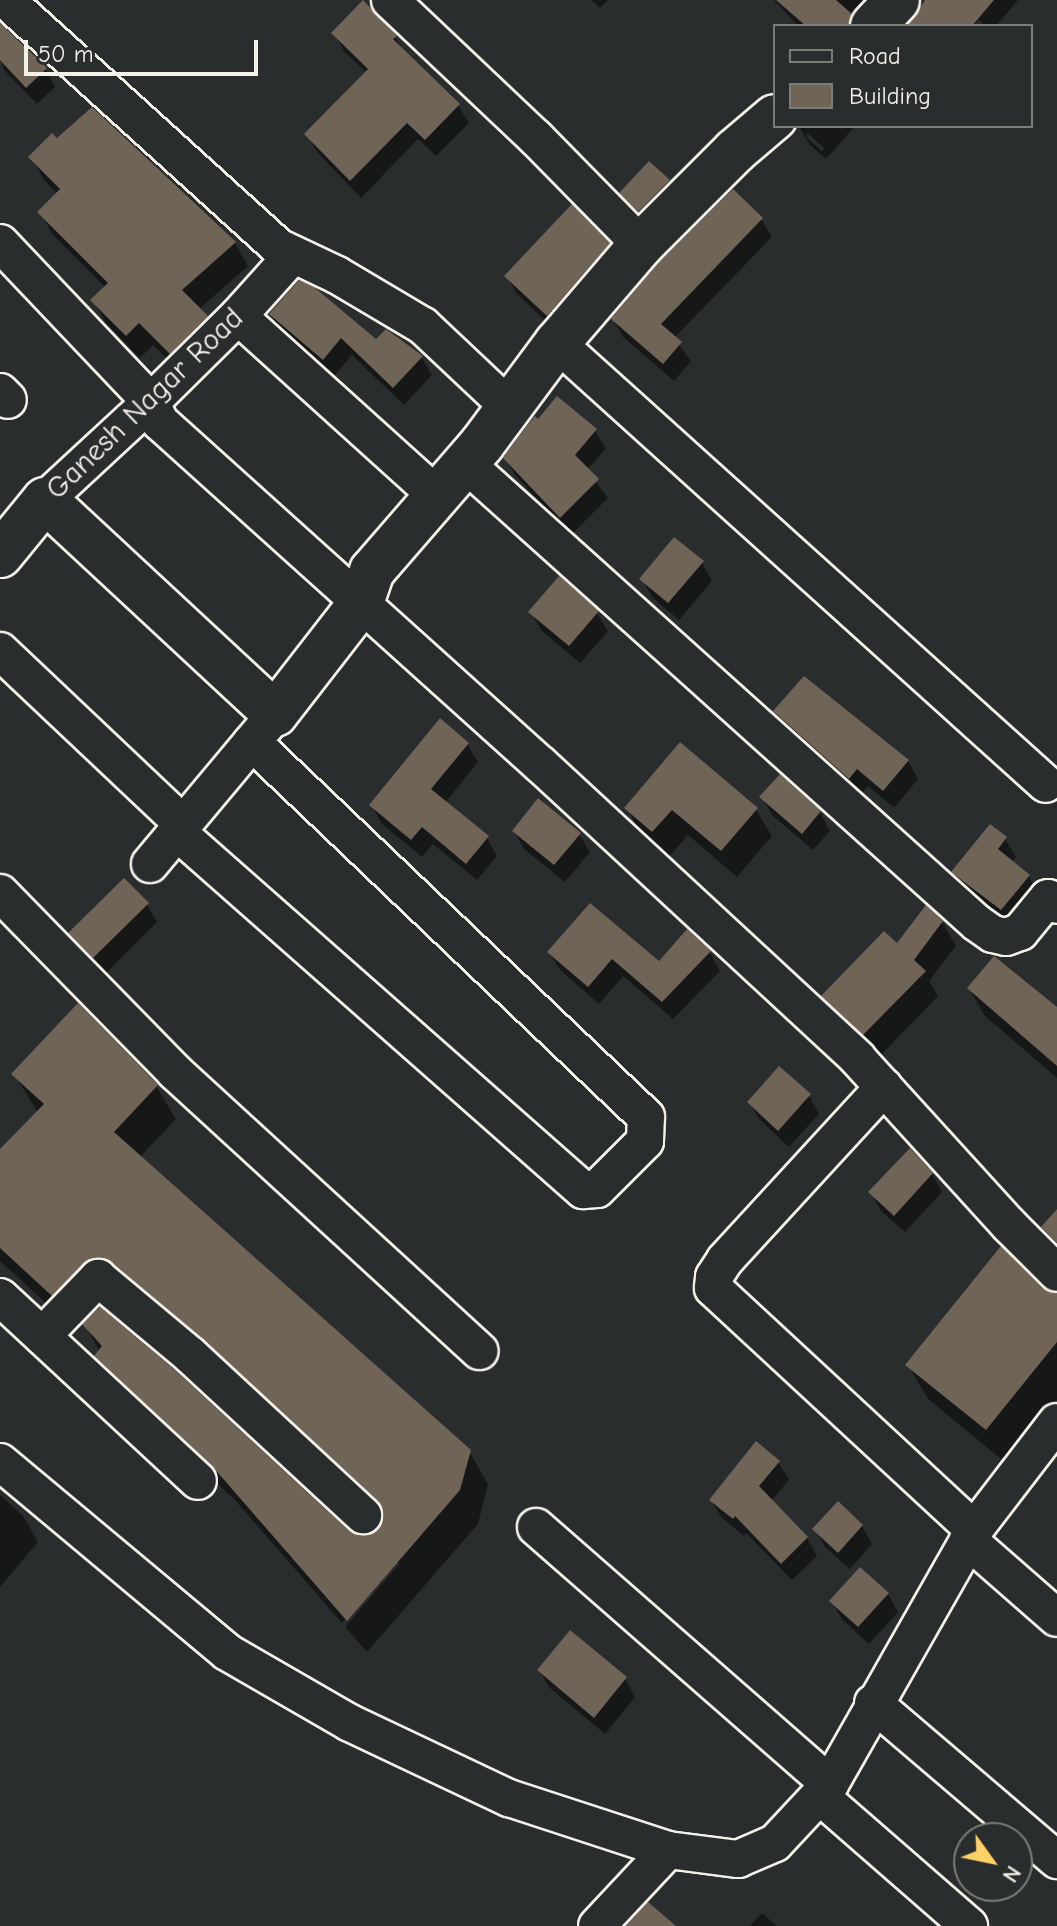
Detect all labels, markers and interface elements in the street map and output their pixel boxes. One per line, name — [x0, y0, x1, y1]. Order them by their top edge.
scale bar — [28, 24, 262, 74]
legend — [773, 24, 1033, 128]
text: 50 m — [38, 40, 94, 68]
text: Road — [849, 42, 901, 70]
text: Building — [849, 82, 931, 110]
street label: Ganesh Nagar Road — [39, 301, 251, 507]
north arrow — [953, 1822, 1033, 1902]
text: N — [997, 1861, 1026, 1887]

